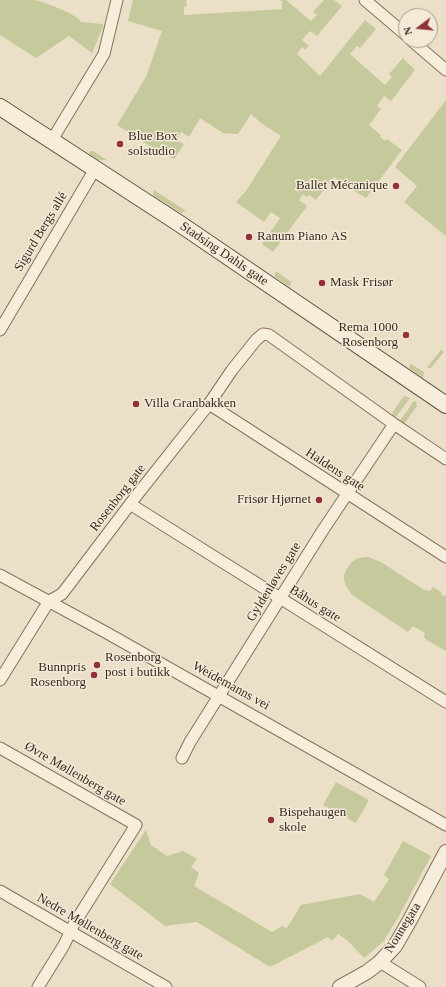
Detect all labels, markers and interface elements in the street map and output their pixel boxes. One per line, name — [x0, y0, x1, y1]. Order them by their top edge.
north arrow — [398, 8, 438, 48]
text: N — [401, 26, 414, 37]
place label: Blue Box solstudio — [128, 129, 177, 160]
marker: Blue Box solstudio — [115, 139, 125, 149]
place label: Ballet Mécanique — [296, 178, 388, 194]
marker: Ballet Mécanique — [391, 181, 401, 191]
street label: Sigurd Bergs allé — [11, 189, 71, 275]
street label: Stadsing Dahls gate — [177, 219, 271, 289]
place label: Ranum Piano AS — [257, 229, 347, 245]
marker: Ranum Piano AS — [244, 232, 254, 242]
place label: Mask Frisør — [330, 275, 393, 291]
marker: Mask Frisør — [317, 278, 327, 288]
place label: Rema 1000 Rosenborg — [338, 320, 398, 351]
marker: Rema 1000 Rosenborg — [401, 330, 411, 340]
place label: Villa Granbakken — [144, 396, 236, 412]
marker: Villa Granbakken — [131, 399, 141, 409]
street label: Haldens gate — [302, 445, 368, 495]
street label: Rosenborg gate — [87, 461, 149, 535]
place label: Frisør Hjørnet — [237, 492, 311, 508]
marker: Frisør Hjørnet — [314, 495, 324, 505]
street label: Gyldenløves gate — [243, 539, 305, 625]
street label: Båhus gate — [287, 582, 343, 626]
place label: Rosenborg post i butikk — [105, 650, 170, 681]
street label: Weidemanns vei — [190, 658, 272, 714]
place label: Bunnpris Rosenborg — [30, 660, 86, 691]
marker: Rosenborg post i butikk — [92, 660, 102, 670]
marker: Bunnpris Rosenborg — [89, 670, 99, 680]
street label: Øvre Møllenberg gate — [21, 739, 129, 809]
place label: Bispehaugen skole — [279, 805, 346, 836]
marker: Bispehaugen skole — [266, 815, 276, 825]
street label: Nedre Møllenberg gate — [34, 890, 146, 964]
street label: Nonnegata — [381, 900, 425, 956]

